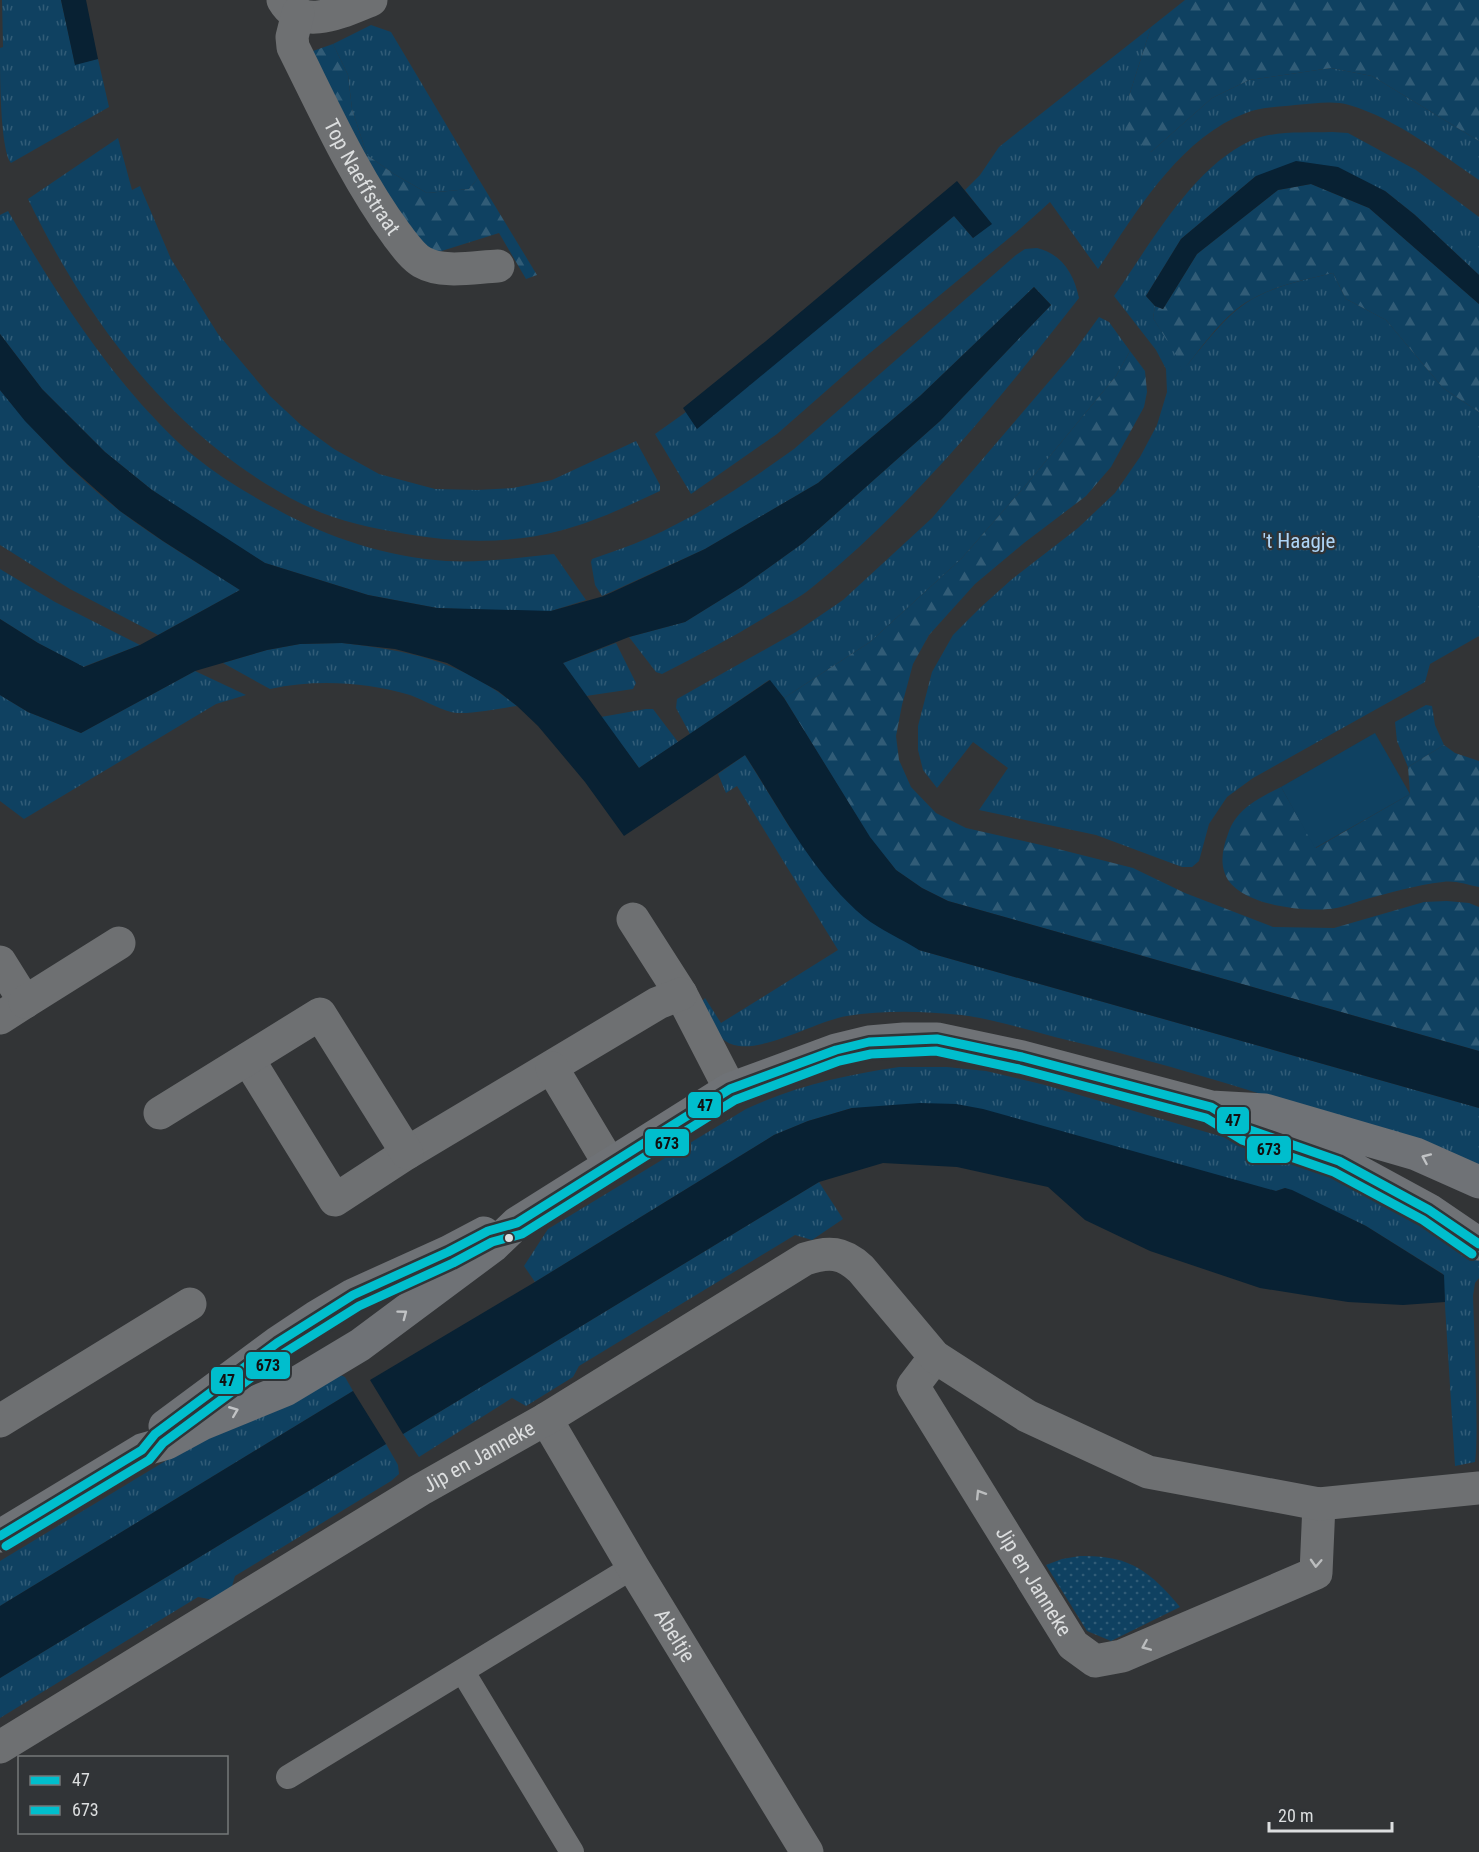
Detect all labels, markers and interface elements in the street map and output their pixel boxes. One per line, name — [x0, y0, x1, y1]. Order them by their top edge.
street label: Top Naeffstraat — [319, 115, 405, 240]
park label: 't Haagje — [1263, 529, 1336, 553]
line badge: 47 — [687, 1091, 722, 1119]
text: 47 — [697, 1096, 713, 1115]
line badge: 47 — [1216, 1106, 1250, 1135]
text: 47 — [1225, 1111, 1241, 1130]
line badge: 673 — [644, 1128, 690, 1157]
text: 673 — [655, 1134, 679, 1153]
line badge: 673 — [1246, 1135, 1292, 1164]
text: 673 — [1257, 1140, 1281, 1159]
one-way arrow — [1421, 1154, 1432, 1166]
unlabelled marker — [503, 1232, 515, 1244]
one-way arrow — [396, 1310, 407, 1321]
line badge: 673 — [245, 1351, 291, 1380]
text: 673 — [256, 1356, 280, 1375]
line badge: 47 — [210, 1366, 244, 1395]
text: 47 — [219, 1371, 235, 1390]
one-way arrow — [228, 1406, 239, 1418]
street label: Jip en Janneke — [419, 1416, 539, 1498]
one-way arrow — [976, 1490, 988, 1500]
street label: Jip en Janneke — [991, 1522, 1077, 1641]
one-way arrow — [1310, 1558, 1323, 1567]
street label: Abeltje — [650, 1605, 700, 1667]
one-way arrow — [1142, 1639, 1153, 1651]
legend — [18, 1756, 228, 1834]
text: 47 — [72, 1769, 90, 1790]
scale bar — [1269, 1795, 1392, 1833]
text: 673 — [72, 1799, 99, 1820]
text: 20 m — [1278, 1805, 1313, 1826]

